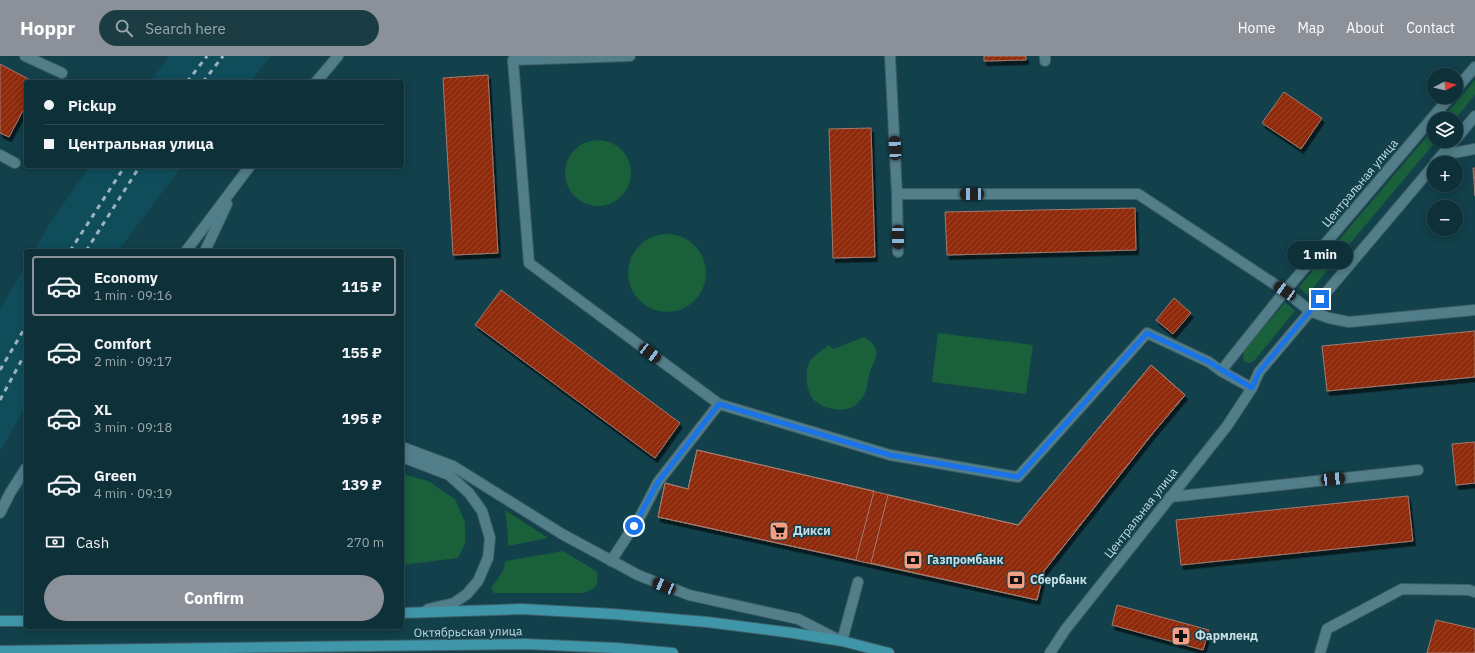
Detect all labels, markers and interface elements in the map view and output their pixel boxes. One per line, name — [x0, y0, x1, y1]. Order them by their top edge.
search box — [99, 10, 379, 46]
text: Hoppr — [20, 16, 75, 40]
icon: search — [113, 17, 135, 39]
text: Search here — [145, 19, 226, 38]
text: Home — [1238, 19, 1275, 37]
text: Map — [1297, 19, 1324, 37]
text: About — [1346, 19, 1384, 37]
text: Contact — [1406, 19, 1455, 37]
north arrow — [1427, 68, 1463, 104]
map controls — [1427, 68, 1463, 236]
text: Pickup — [68, 96, 116, 115]
button: layers — [1427, 112, 1463, 148]
text: Центральная улица — [68, 134, 214, 153]
street label: Центральная улица — [1318, 135, 1401, 230]
car — [888, 136, 902, 160]
button: + — [1427, 156, 1463, 192]
car — [960, 188, 984, 200]
button: − — [1427, 200, 1463, 236]
car — [892, 225, 904, 249]
callout: 1 min — [1287, 241, 1353, 269]
text: 1 min — [1303, 246, 1337, 263]
icon: car — [46, 268, 82, 304]
text: Economy — [94, 268, 158, 287]
text: 115 ₽ — [342, 277, 382, 296]
car — [1272, 279, 1298, 303]
text: 1 min · 09:16 — [94, 287, 172, 304]
route end — [1311, 290, 1329, 308]
icon: car — [46, 334, 82, 370]
text: Comfort — [94, 334, 151, 353]
car — [637, 341, 663, 365]
text: 155 ₽ — [342, 343, 382, 362]
text: 2 min · 09:17 — [94, 353, 172, 370]
icon: car — [46, 400, 82, 436]
text: XL — [94, 400, 112, 419]
text: 195 ₽ — [342, 409, 382, 428]
text: 3 min · 09:18 — [94, 419, 172, 436]
street label: Центральная улица — [1101, 464, 1181, 561]
icon: car — [46, 466, 82, 502]
text: Green — [94, 466, 137, 485]
car — [1320, 472, 1346, 486]
text: 139 ₽ — [342, 475, 382, 494]
text: 4 min · 09:19 — [94, 485, 172, 502]
route start — [625, 517, 643, 535]
supermarket icon: Дикси — [768, 520, 790, 542]
place label: Дикси — [793, 523, 831, 538]
icon: cash — [44, 531, 66, 553]
text: Cash — [76, 533, 109, 552]
text: 270 m — [346, 534, 384, 551]
bank icon: Газпромбанк — [902, 549, 924, 571]
place label: Газпромбанк — [927, 552, 1004, 567]
bank icon: Сбербанк — [1005, 569, 1027, 591]
place label: Сбербанк — [1030, 572, 1087, 587]
button: Confirm — [44, 575, 384, 621]
car — [651, 576, 677, 596]
street label: Октябрьская улица — [414, 623, 523, 640]
pharmacy icon: Фармленд — [1170, 625, 1192, 647]
place label: Фармленд — [1195, 628, 1258, 643]

